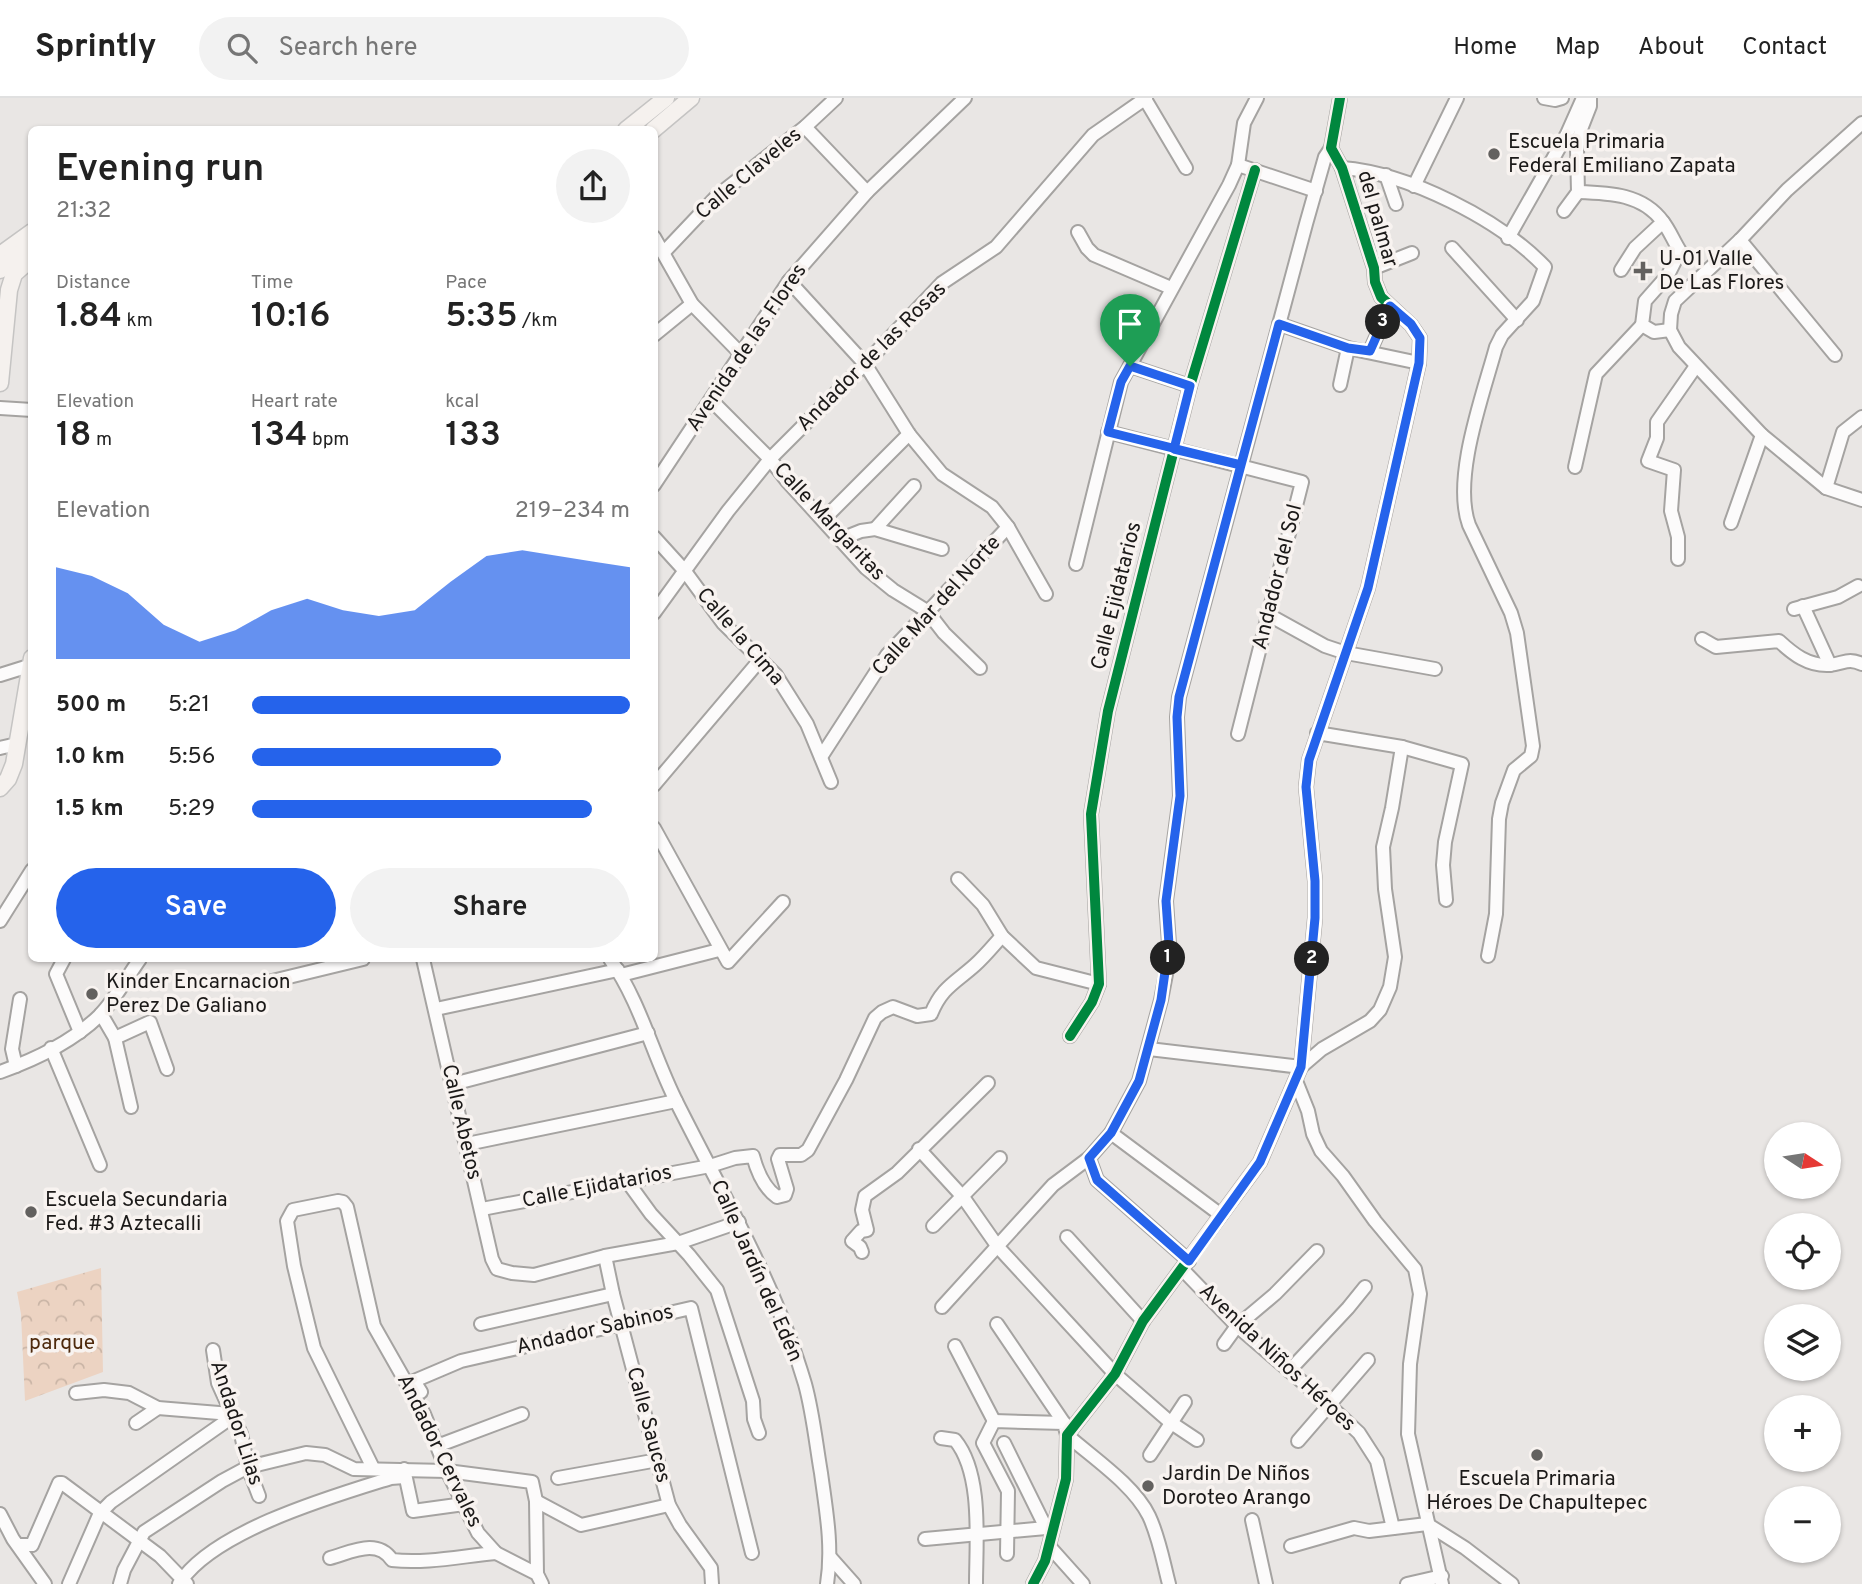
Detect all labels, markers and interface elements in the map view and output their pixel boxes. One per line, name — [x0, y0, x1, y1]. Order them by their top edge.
search box — [199, 17, 689, 80]
text: Sprintly — [35, 27, 157, 69]
icon: search — [223, 29, 261, 67]
text: Search here — [279, 32, 418, 65]
text: Home — [1453, 33, 1517, 63]
text: Map — [1555, 33, 1600, 63]
text: About — [1638, 33, 1704, 63]
text: Contact — [1742, 33, 1827, 63]
street label: Calle Claveles — [690, 122, 808, 226]
place label: Escuela Primaria Federal Emiliano Zapata — [1508, 129, 1736, 180]
text: Evening run — [56, 146, 264, 195]
marker: Escuela Primaria Federal Emiliano Zapata — [1486, 146, 1502, 162]
button: share — [556, 149, 630, 223]
street label: del palmar — [1350, 167, 1404, 271]
text: 21:32 — [56, 197, 111, 226]
place label: U-01 Valle De Las Flores — [1659, 246, 1784, 297]
street label: Avenida de las Flores — [681, 259, 813, 437]
marker: U-01 Valle De Las Flores — [1633, 261, 1653, 281]
text: Distance — [56, 271, 131, 295]
text: Time — [251, 271, 293, 295]
text: Pace — [445, 271, 487, 295]
street label: Andador de las Rosas — [791, 276, 953, 438]
pin — [1100, 294, 1160, 366]
text: 1.84 — [56, 295, 122, 339]
text: 10:16 — [251, 295, 330, 339]
text: 5:35 — [445, 295, 518, 339]
pin: 3 — [1366, 304, 1400, 340]
icon: arrive — [1111, 305, 1149, 343]
text: km — [122, 309, 153, 333]
text: /km — [518, 309, 558, 333]
text: 3 — [1377, 309, 1388, 333]
text: Elevation — [56, 390, 134, 414]
text: Heart rate — [251, 390, 338, 414]
text: kcal — [445, 390, 479, 414]
text: 18 — [56, 414, 92, 458]
text: 134 — [251, 414, 308, 458]
text: 133 — [445, 414, 501, 458]
text: m — [92, 428, 112, 452]
text: bpm — [308, 428, 349, 452]
street label: Calle Margaritas — [767, 457, 891, 587]
text: Elevation — [56, 497, 151, 526]
text: 219–234 m — [515, 497, 630, 526]
street label: Andador del Sol — [1247, 501, 1309, 653]
street label: Calle Ejidatarios — [1086, 519, 1148, 673]
street label: Calle Mar del Norte — [867, 530, 1007, 682]
street label: Calle la Cima — [690, 582, 790, 692]
text: 500 m — [56, 691, 126, 720]
text: 5:21 — [168, 691, 210, 720]
text: 1.0 km — [56, 743, 125, 772]
text: 5:56 — [168, 743, 215, 772]
text: 1.5 km — [56, 795, 124, 824]
text: 5:29 — [168, 795, 215, 824]
button: Save — [56, 868, 336, 948]
button: Share — [350, 868, 630, 948]
pin: 1 — [1150, 940, 1186, 976]
pin: 2 — [1294, 942, 1330, 976]
text: 1 — [1164, 945, 1171, 969]
text: 2 — [1306, 946, 1317, 970]
place label: Kinder Encarnacion Perez De Galiano — [106, 969, 291, 1020]
marker: Kinder Encarnacion Perez De Galiano — [84, 986, 100, 1002]
street label: Calle Abetos — [435, 1062, 487, 1182]
north arrow — [1764, 1122, 1841, 1199]
map controls — [1764, 1122, 1841, 1563]
street label: Calle Ejidatarios — [520, 1159, 674, 1215]
street label: Calle Jardín del Edén — [704, 1176, 808, 1366]
place label: Escuela Secundaria Fed. #3 Aztecalli — [45, 1187, 227, 1238]
marker: Escuela Secundaria Fed. #3 Aztecalli — [23, 1204, 39, 1220]
button: locate — [1764, 1213, 1841, 1290]
street label: Avenida Niños Héroes — [1193, 1278, 1361, 1438]
street label: Andador Sabinos — [514, 1299, 676, 1361]
button: layers — [1764, 1304, 1841, 1381]
park label: parque — [29, 1330, 95, 1357]
street label: Andador Lilas — [203, 1357, 269, 1489]
street label: Calle Sauces — [620, 1364, 676, 1486]
street label: Andador Cervales — [390, 1370, 488, 1532]
button: + — [1764, 1395, 1841, 1472]
marker: Escuela Primaria Héroes De Chapultepec — [1529, 1447, 1545, 1463]
place label: Jardin De Niños Doroteo Arango — [1162, 1461, 1311, 1512]
place label: Escuela Primaria Héroes De Chapultepec — [1426, 1466, 1648, 1517]
marker: Jardin De Niños Doroteo Arango — [1140, 1478, 1156, 1494]
button: − — [1764, 1486, 1841, 1563]

